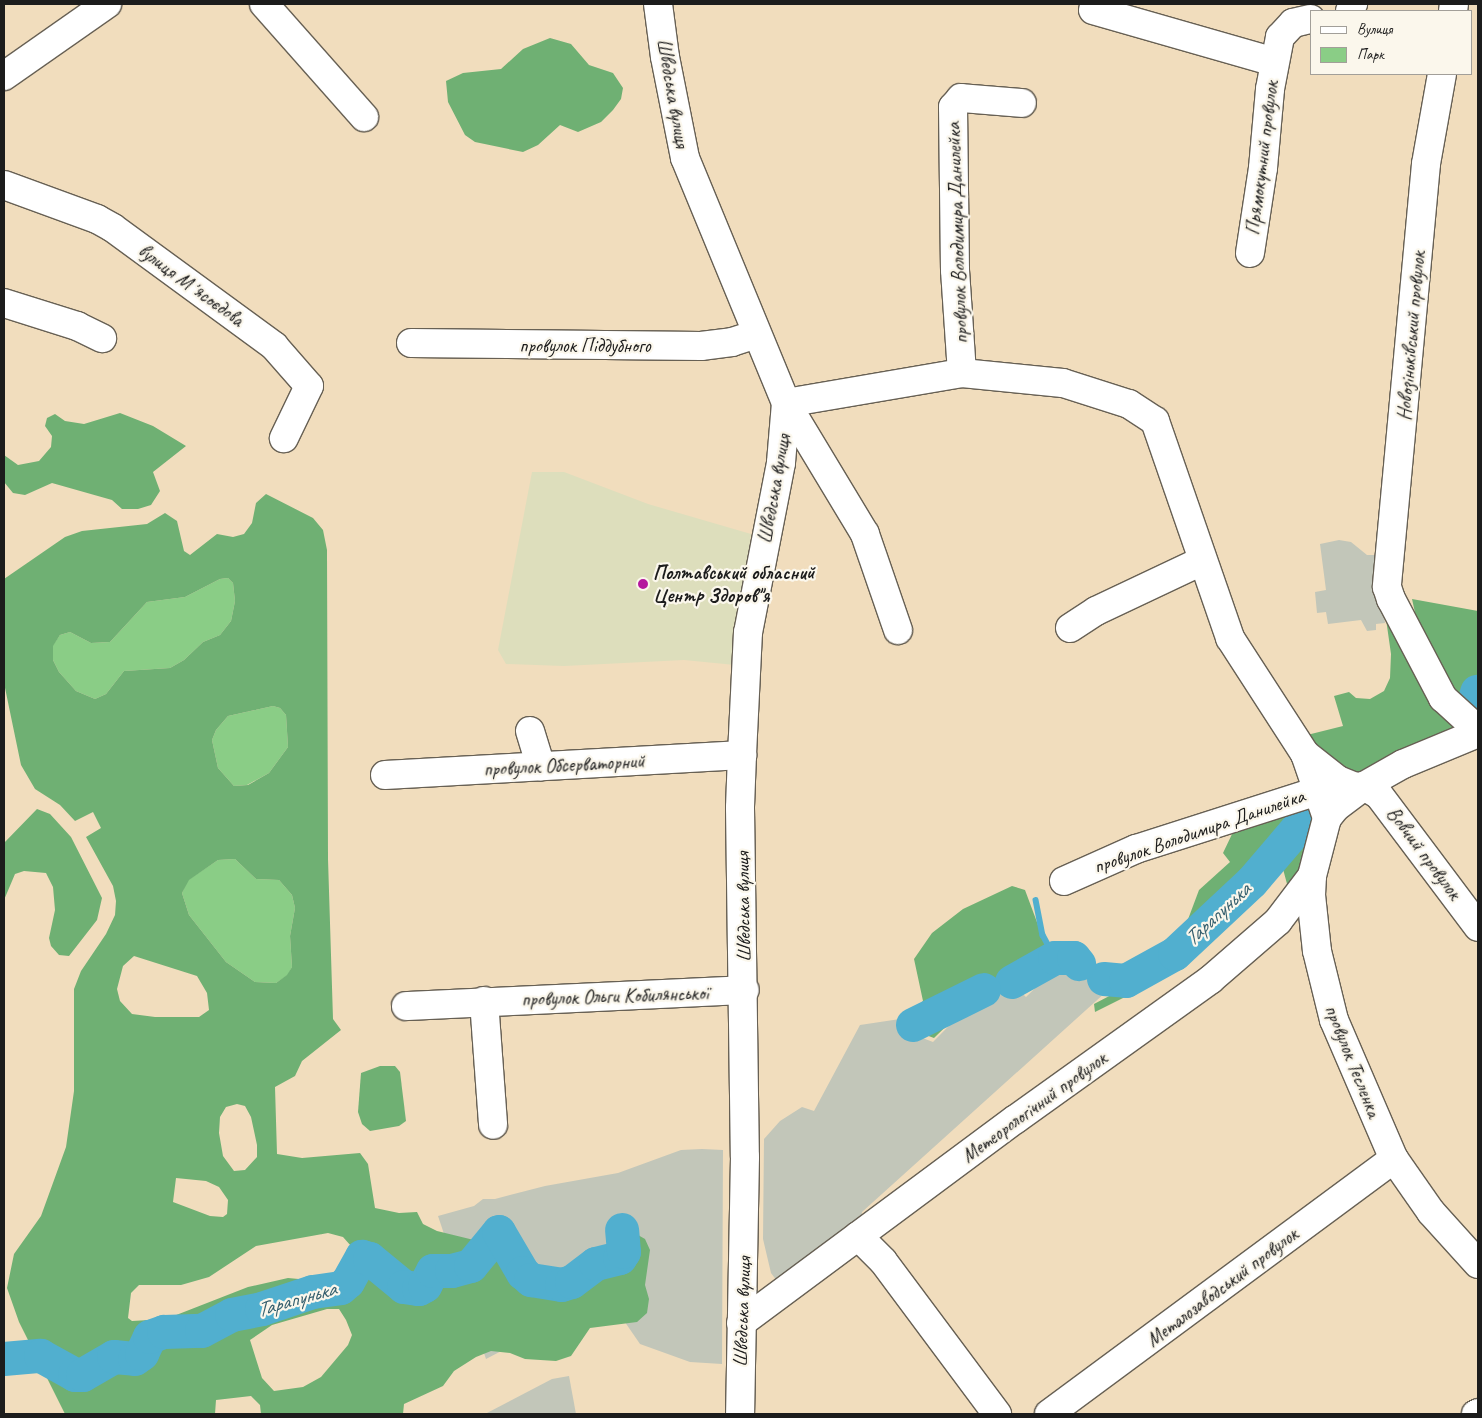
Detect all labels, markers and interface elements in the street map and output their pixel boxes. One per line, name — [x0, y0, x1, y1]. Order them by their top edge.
legend — [1310, 10, 1472, 75]
text: Вулиця — [1357, 20, 1393, 39]
street label: Шведська вулиця — [652, 36, 694, 150]
text: Парк — [1357, 45, 1384, 64]
street label: Прямокутний провулок — [1241, 80, 1283, 236]
street label: провулок Володимира Данилейка — [941, 122, 973, 344]
street label: вулиця Мʼясоєдова — [134, 239, 248, 331]
street label: Новозіньківський провулок — [1392, 250, 1430, 422]
street label: провулок Піддубного — [519, 333, 651, 357]
street label: Шведська вулиця — [753, 432, 795, 546]
place label: Полтавський обласний Центр Здоров"я — [653, 560, 814, 607]
marker: Полтавський обласний Центр Здоров"я — [637, 578, 649, 590]
street label: провулок Обсерваторний — [482, 749, 646, 781]
street label: провулок Володимира Данилейка — [1090, 783, 1308, 879]
street label: Вовчий провулок — [1381, 802, 1467, 904]
street label: Шведська вулиця — [730, 851, 756, 963]
water label: Тарапунька — [1179, 877, 1255, 951]
street label: провулок Ольги Кобилянської — [522, 981, 708, 1011]
street label: провулок Тесленка — [1320, 1002, 1386, 1120]
street label: Метеорологічний провулок — [957, 1046, 1111, 1168]
street label: Металозаводський провулок — [1141, 1222, 1303, 1352]
street label: Шведська вулиця — [728, 1256, 756, 1368]
water label: Тарапунька — [253, 1276, 339, 1322]

